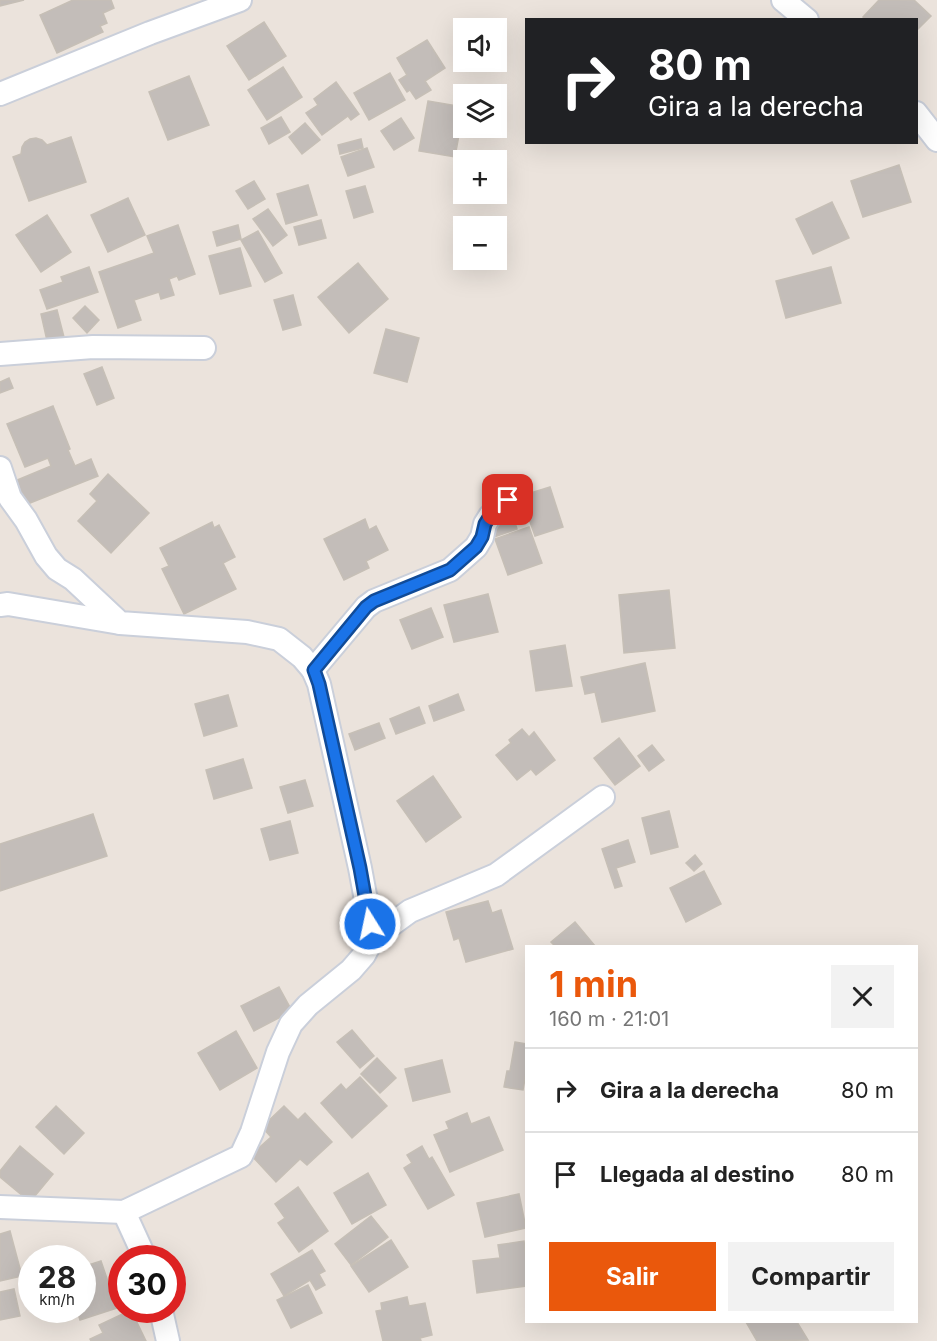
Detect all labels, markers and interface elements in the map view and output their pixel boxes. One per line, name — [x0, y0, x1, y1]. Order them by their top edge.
map controls — [453, 18, 507, 270]
button: sound — [453, 18, 507, 72]
text: 80 m — [648, 39, 752, 90]
icon: right — [549, 42, 627, 120]
button: layers — [453, 84, 507, 138]
text: Gira a la derecha — [648, 90, 864, 123]
button: + — [453, 150, 507, 204]
button: − — [453, 216, 507, 270]
pin — [482, 474, 533, 525]
icon: arrive — [491, 483, 524, 516]
position arrow — [338, 892, 402, 956]
text: 1 min — [549, 962, 638, 1006]
button: close — [831, 965, 894, 1028]
text: 160 m · 21:01 — [549, 1007, 669, 1031]
icon: right — [549, 1074, 582, 1107]
text: Gira a la derecha — [600, 1077, 779, 1103]
text: 80 m — [841, 1077, 894, 1103]
icon: arrive — [549, 1158, 582, 1191]
text: Llegada al destino — [600, 1161, 794, 1187]
text: 80 m — [841, 1161, 894, 1187]
button: Salir — [549, 1242, 716, 1311]
button: Compartir — [728, 1242, 894, 1311]
speed limit sign: 30 — [108, 1245, 186, 1323]
text: 28 — [38, 1259, 76, 1295]
text: km/h — [39, 1290, 75, 1309]

